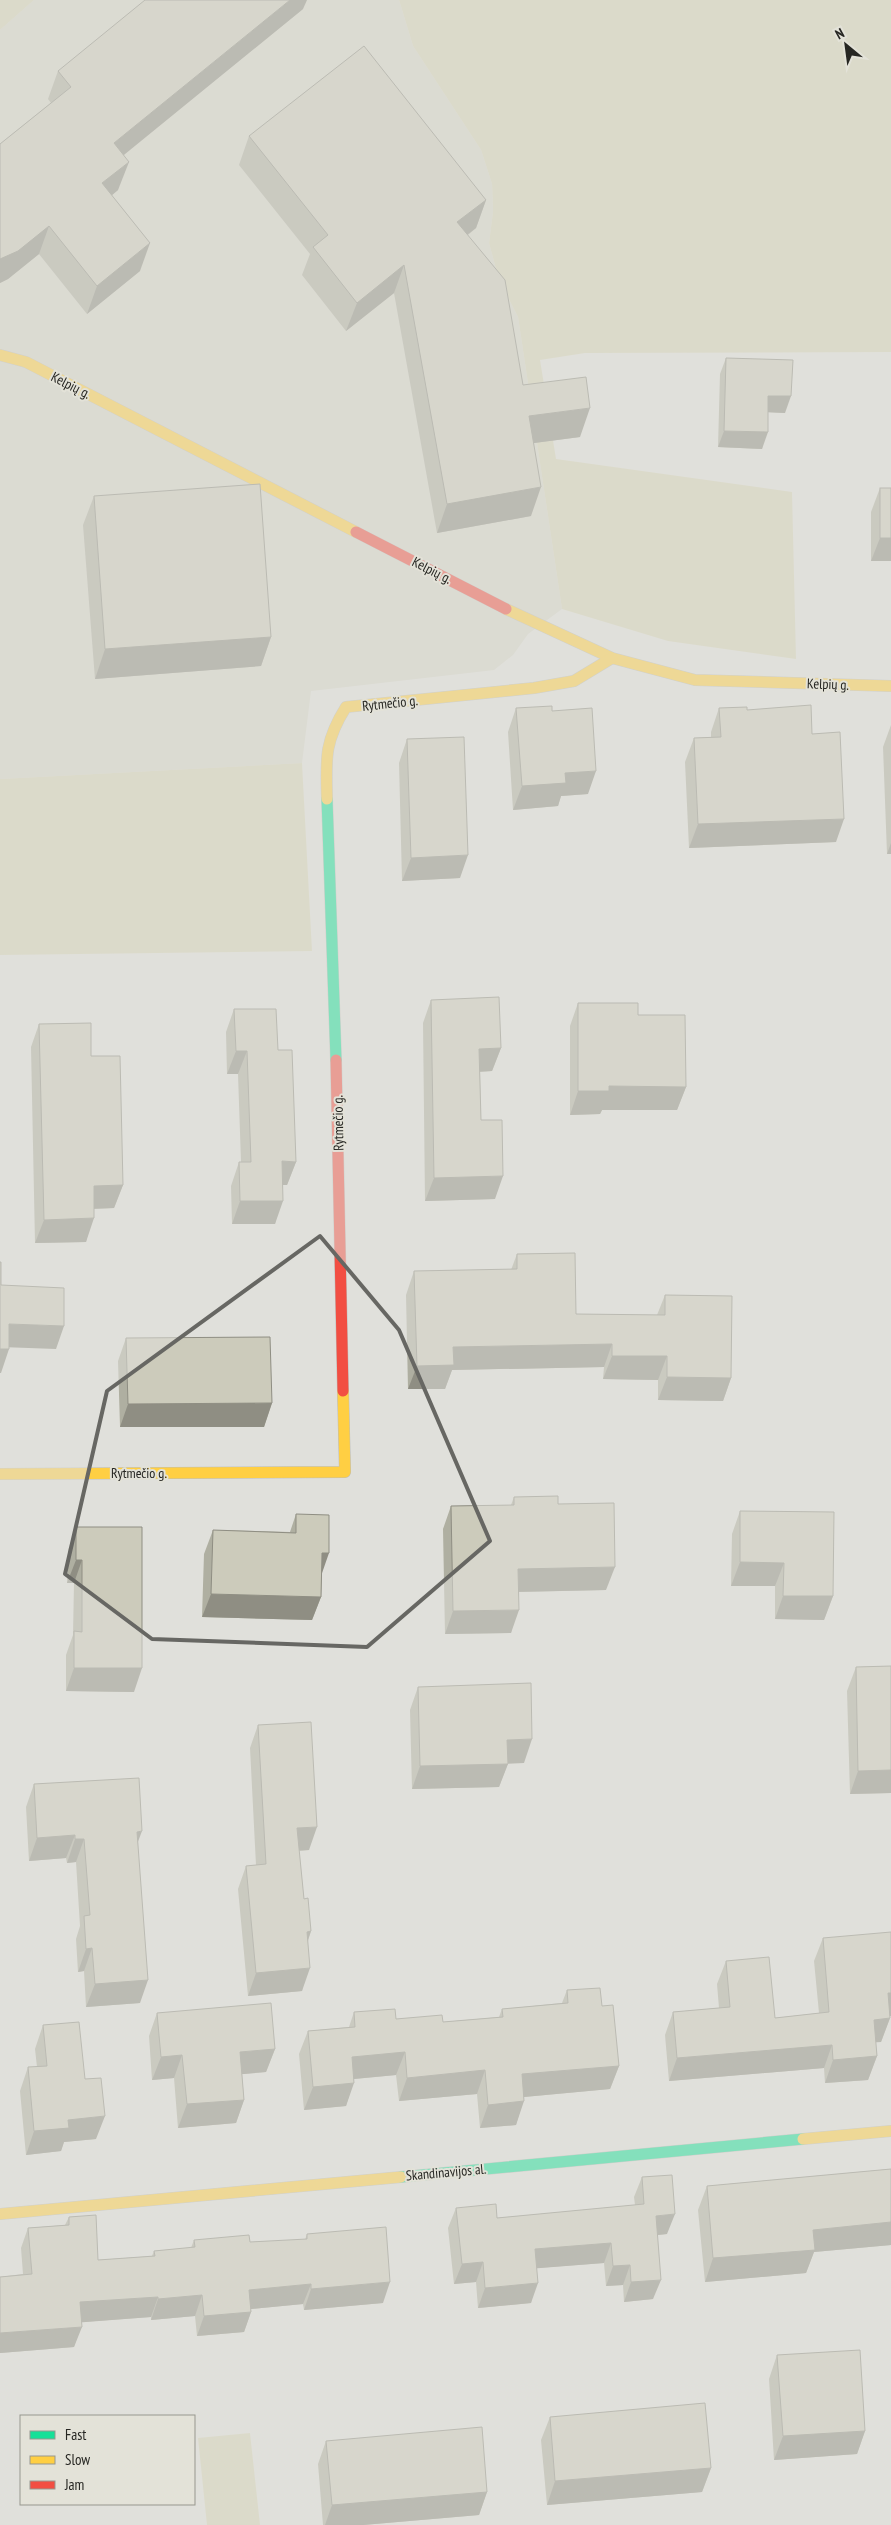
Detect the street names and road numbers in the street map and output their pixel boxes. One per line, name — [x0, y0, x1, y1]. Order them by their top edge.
street label: Kelpių g. — [48, 367, 94, 403]
street label: Kelpių g. — [409, 552, 455, 588]
street label: Kelpių g. — [807, 674, 849, 694]
street label: Rytmečio g. — [361, 691, 419, 715]
street label: Rytmečio g. — [329, 1095, 347, 1151]
street label: Rytmečio g. — [111, 1464, 167, 1482]
street label: Skandinavijos al. — [405, 2160, 487, 2184]

